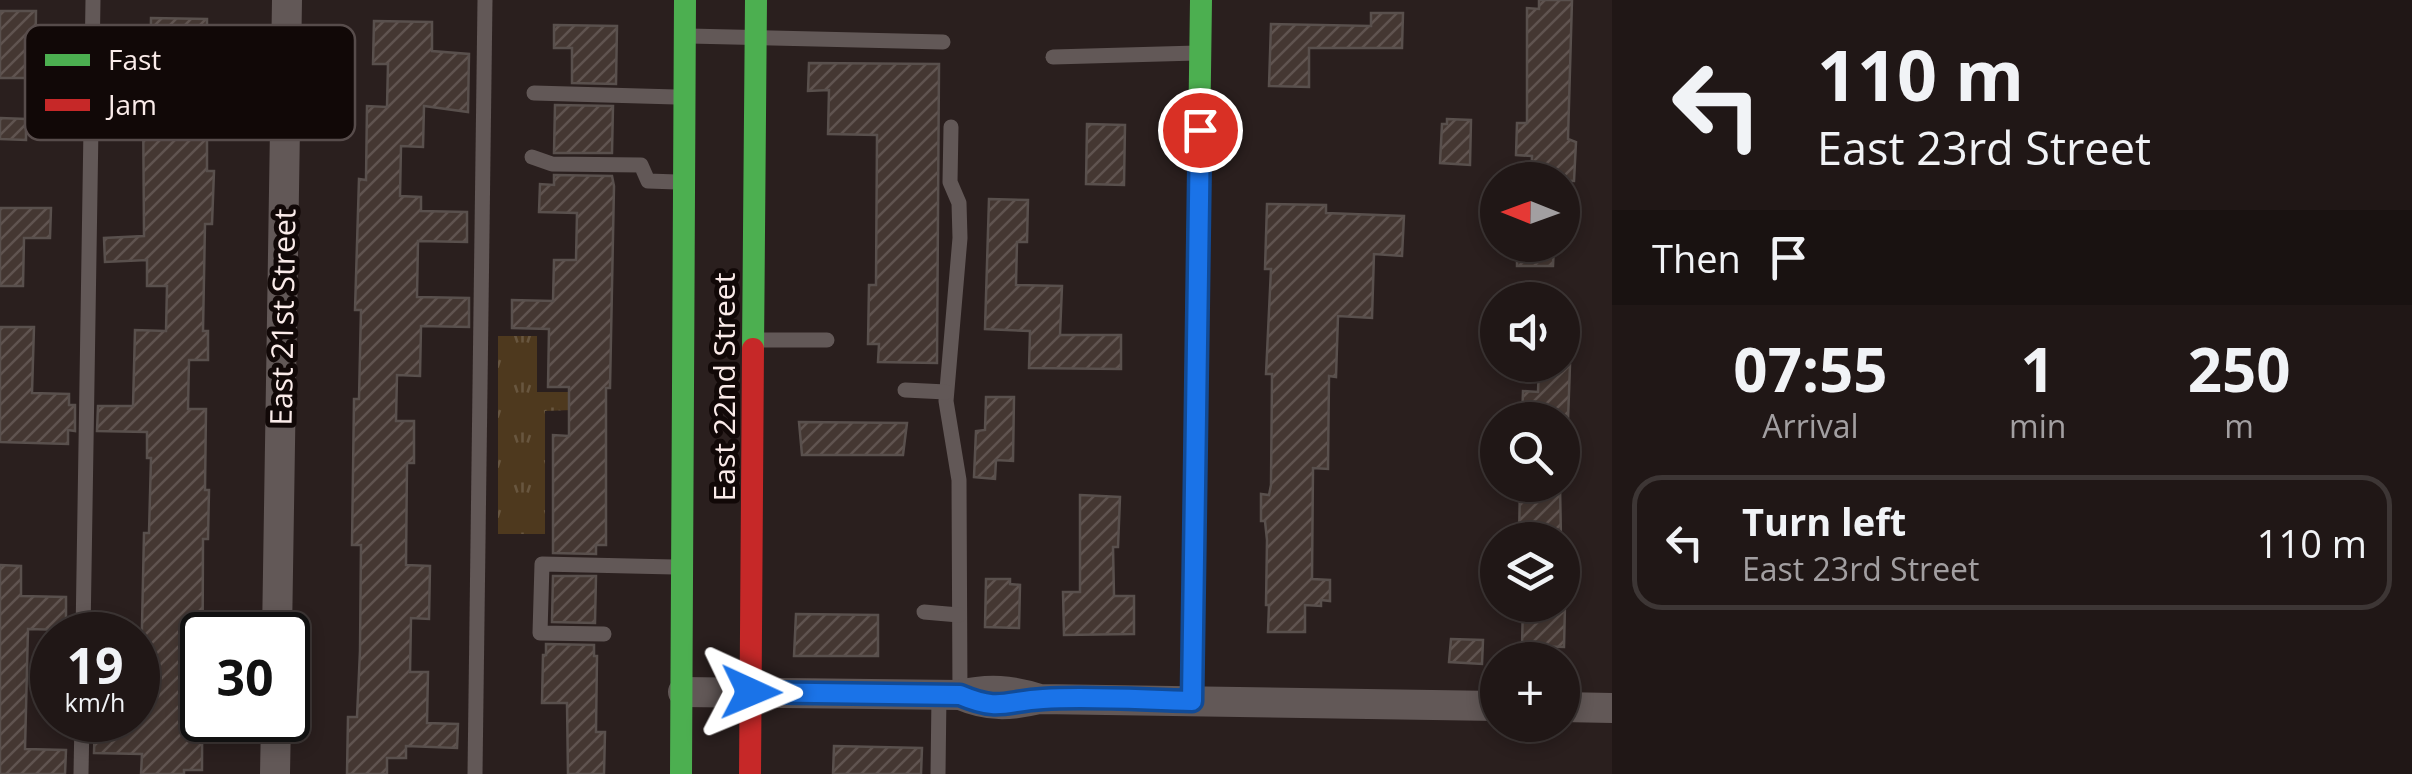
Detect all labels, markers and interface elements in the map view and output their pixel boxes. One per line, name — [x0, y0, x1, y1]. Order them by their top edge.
legend — [25, 25, 355, 140]
text: 110 m — [1817, 26, 2024, 122]
text: Fast — [108, 40, 161, 78]
icon: left — [1652, 40, 1782, 170]
text: Jam — [105, 85, 157, 123]
pin — [1158, 88, 1243, 173]
icon: arrive — [1173, 103, 1228, 158]
text: East 23rd Street — [1817, 117, 2151, 178]
north arrow — [1480, 162, 1580, 262]
map controls — [1480, 162, 1580, 742]
street label: East 21st Street — [260, 208, 304, 426]
icon: arrive — [1761, 230, 1816, 285]
text: Then — [1652, 232, 1741, 284]
street label: East 22nd Street — [703, 273, 744, 501]
button: sound — [1480, 282, 1580, 382]
text: 07:55 — [1733, 328, 1888, 410]
text: 1 — [2021, 328, 2055, 410]
text: 250 — [2188, 328, 2291, 410]
button: search — [1480, 402, 1580, 502]
text: Arrival — [1762, 404, 1859, 447]
text: min — [2009, 404, 2066, 447]
text: m — [2224, 404, 2254, 447]
text: Turn left — [1742, 495, 1906, 547]
icon: left — [1657, 515, 1712, 570]
text: 110 m — [2257, 517, 2367, 569]
button: layers — [1480, 522, 1580, 622]
text: East 23rd Street — [1742, 547, 1979, 590]
speed limit sign: 30 — [180, 612, 310, 742]
text: 19 — [66, 631, 124, 699]
position arrow — [699, 640, 803, 744]
button: + — [1480, 642, 1580, 742]
text: km/h — [65, 685, 125, 719]

